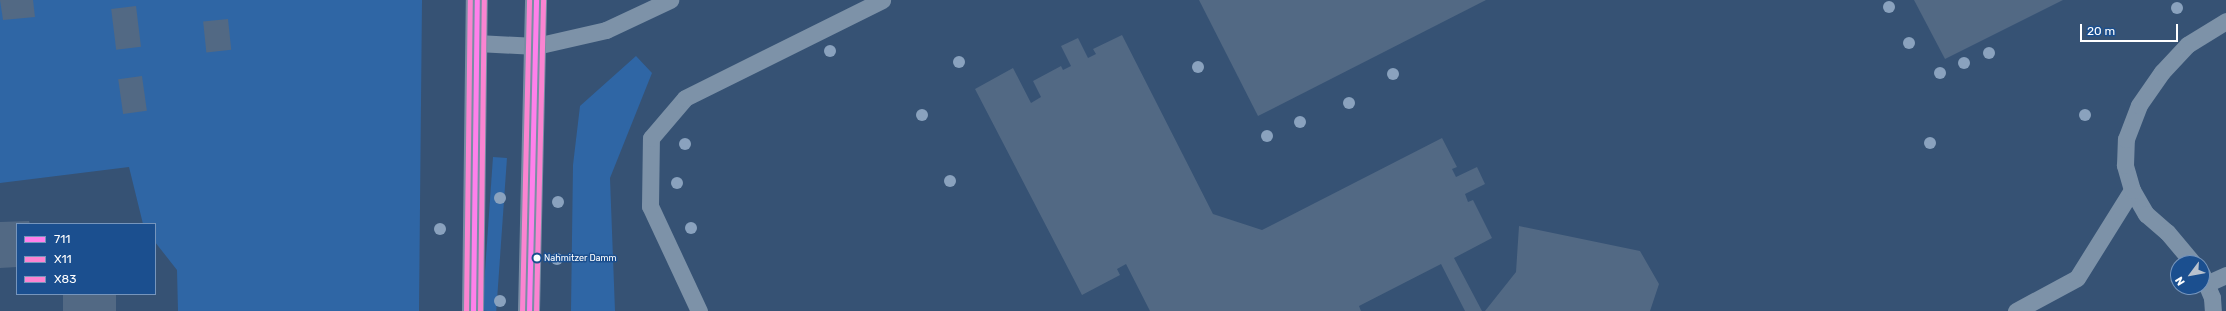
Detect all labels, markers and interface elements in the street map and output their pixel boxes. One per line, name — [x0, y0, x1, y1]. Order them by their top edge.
scale bar — [2082, 16, 2180, 42]
text: 20 m — [2087, 24, 2115, 38]
legend — [16, 223, 156, 295]
text: 711 — [54, 232, 70, 246]
text: X11 — [54, 252, 72, 266]
marker: Nahmitzer Damm — [532, 253, 542, 263]
place label: Nahmitzer Damm — [544, 253, 617, 263]
north arrow — [2170, 255, 2210, 295]
text: X83 — [54, 272, 76, 286]
text: N — [2173, 274, 2188, 288]

